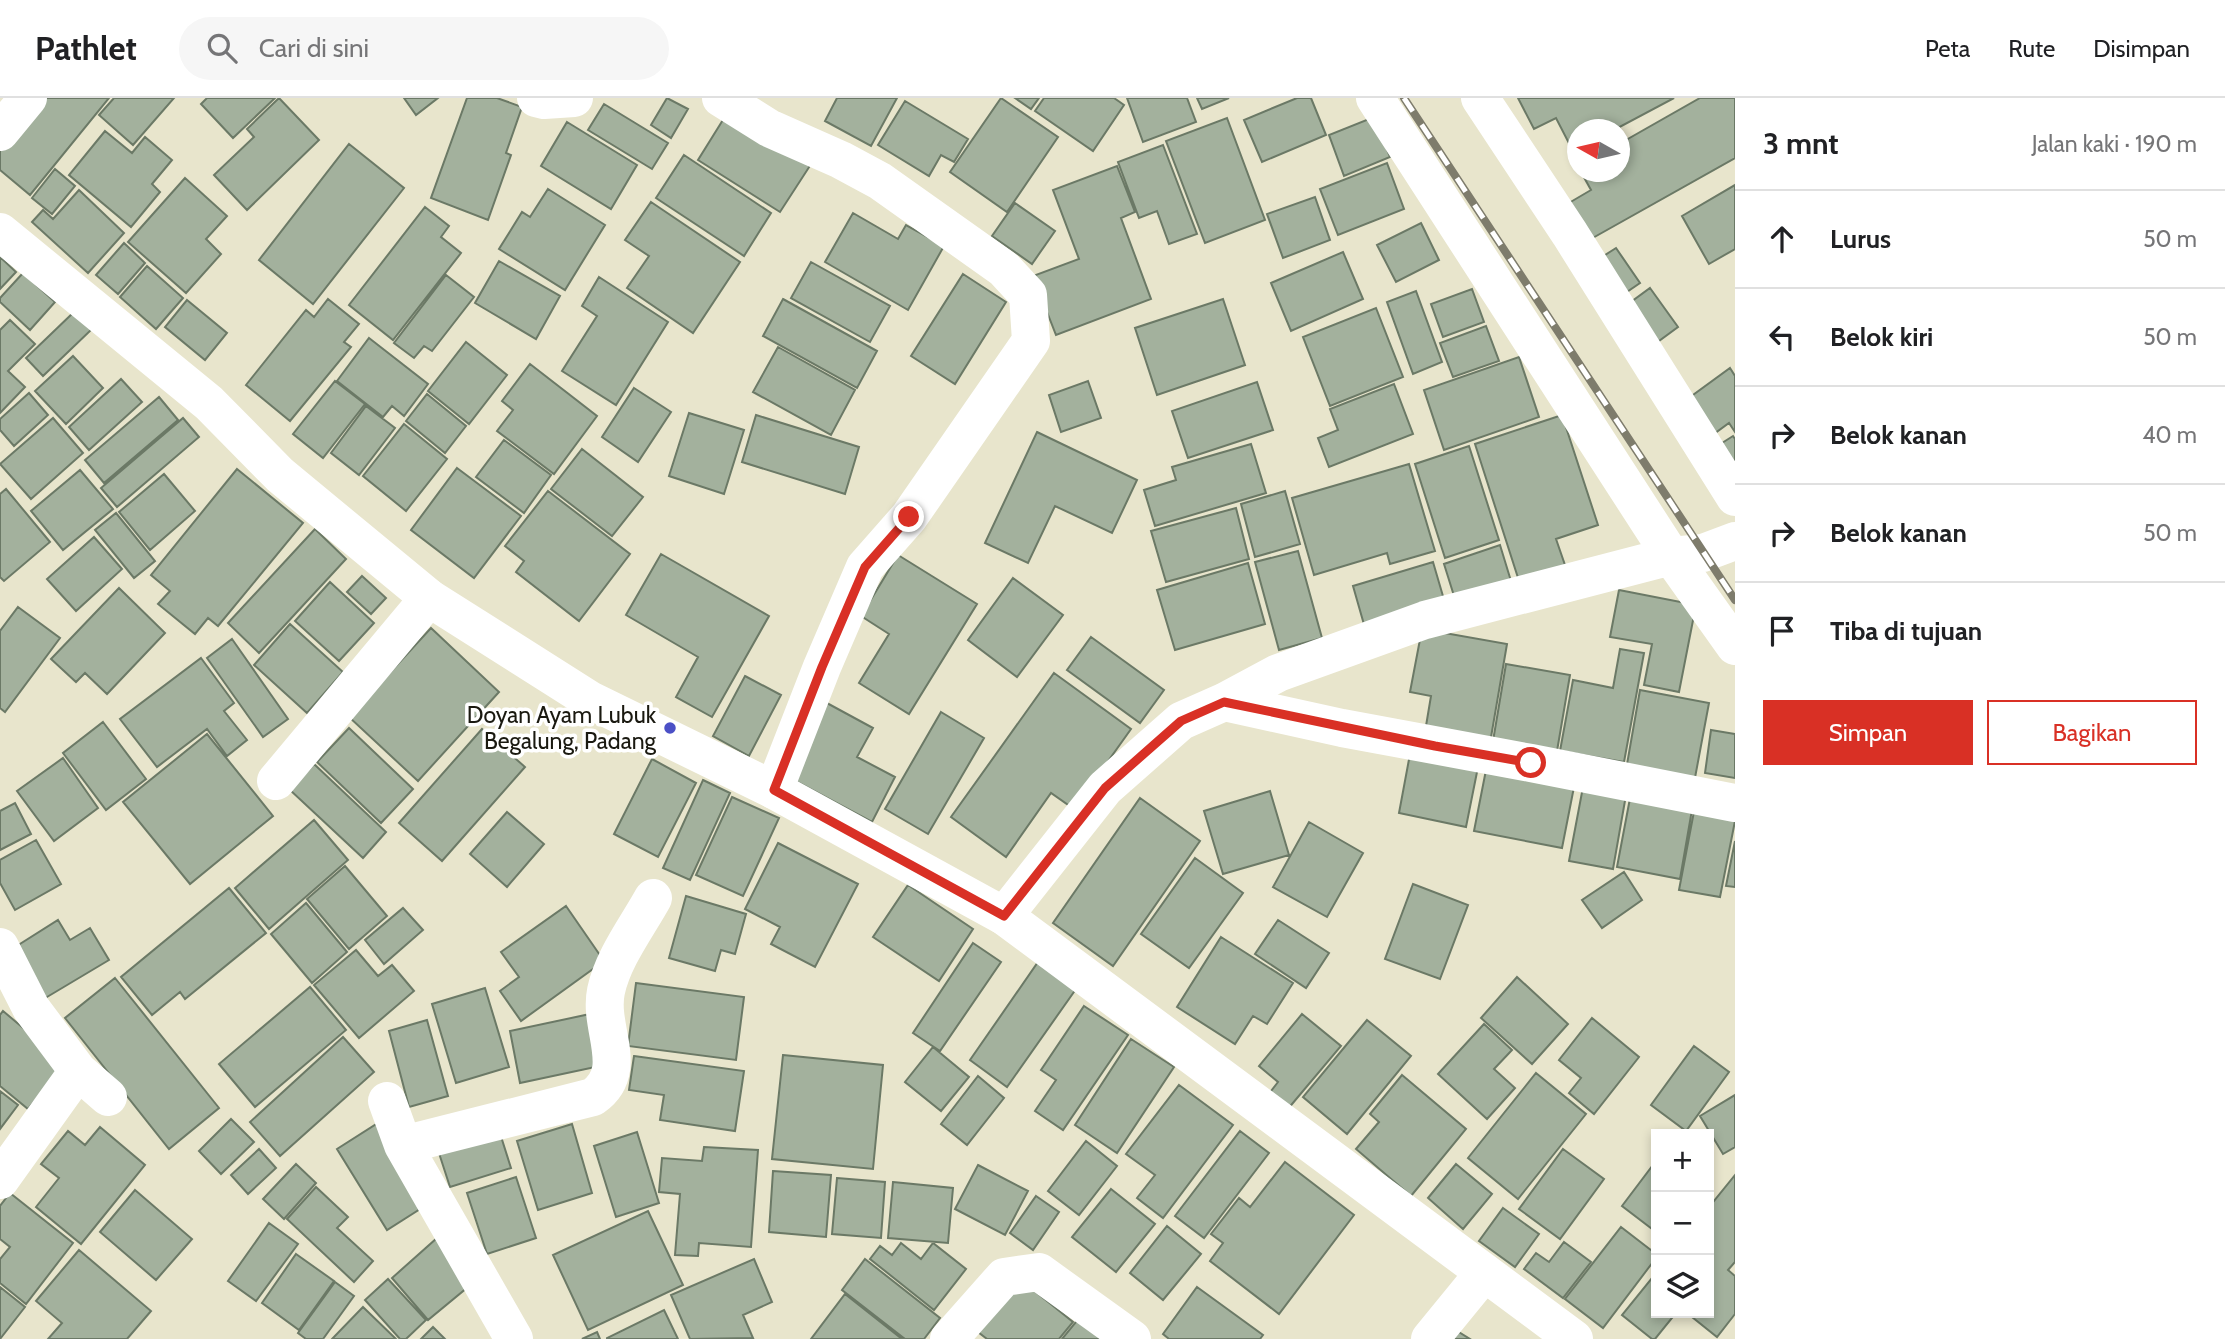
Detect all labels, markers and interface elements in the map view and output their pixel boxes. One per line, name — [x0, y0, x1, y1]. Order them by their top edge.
search box — [179, 17, 669, 80]
text: Pathlet — [35, 28, 137, 68]
icon: search — [203, 29, 241, 67]
text: Cari di sini — [259, 32, 369, 64]
text: Peta — [1925, 34, 1970, 63]
text: Rute — [2008, 34, 2055, 63]
text: Disimpan — [2093, 34, 2190, 63]
north arrow — [1567, 119, 1630, 182]
text: 3 mnt — [1763, 125, 1839, 162]
text: Jalan kaki · 190 m — [2032, 130, 2197, 158]
icon: ahead — [1763, 220, 1801, 258]
text: Lurus — [1830, 223, 1891, 255]
text: 50 m — [2143, 225, 2197, 253]
icon: left — [1763, 318, 1801, 356]
text: Belok kiri — [1830, 321, 1933, 353]
text: 50 m — [2143, 323, 2197, 351]
icon: right — [1763, 416, 1801, 454]
text: Belok kanan — [1830, 419, 1967, 451]
text: 40 m — [2142, 421, 2197, 449]
route end — [893, 501, 924, 532]
icon: right — [1763, 514, 1801, 552]
text: Belok kanan — [1830, 517, 1967, 549]
text: 50 m — [2143, 519, 2197, 547]
icon: arrive — [1763, 612, 1801, 650]
text: Tiba di tujuan — [1830, 615, 1982, 647]
button: Simpan — [1763, 700, 1973, 765]
button: Bagikan — [1987, 700, 2197, 765]
place label: Doyan Ayam Lubuk Begalung, Padang — [467, 701, 657, 755]
marker: Doyan Ayam Lubuk Begalung, Padang — [662, 720, 678, 736]
route start — [1515, 747, 1546, 778]
map controls — [1651, 1129, 1714, 1318]
button: + — [1651, 1129, 1714, 1192]
button: − — [1651, 1192, 1714, 1255]
button: layers — [1651, 1255, 1714, 1318]

